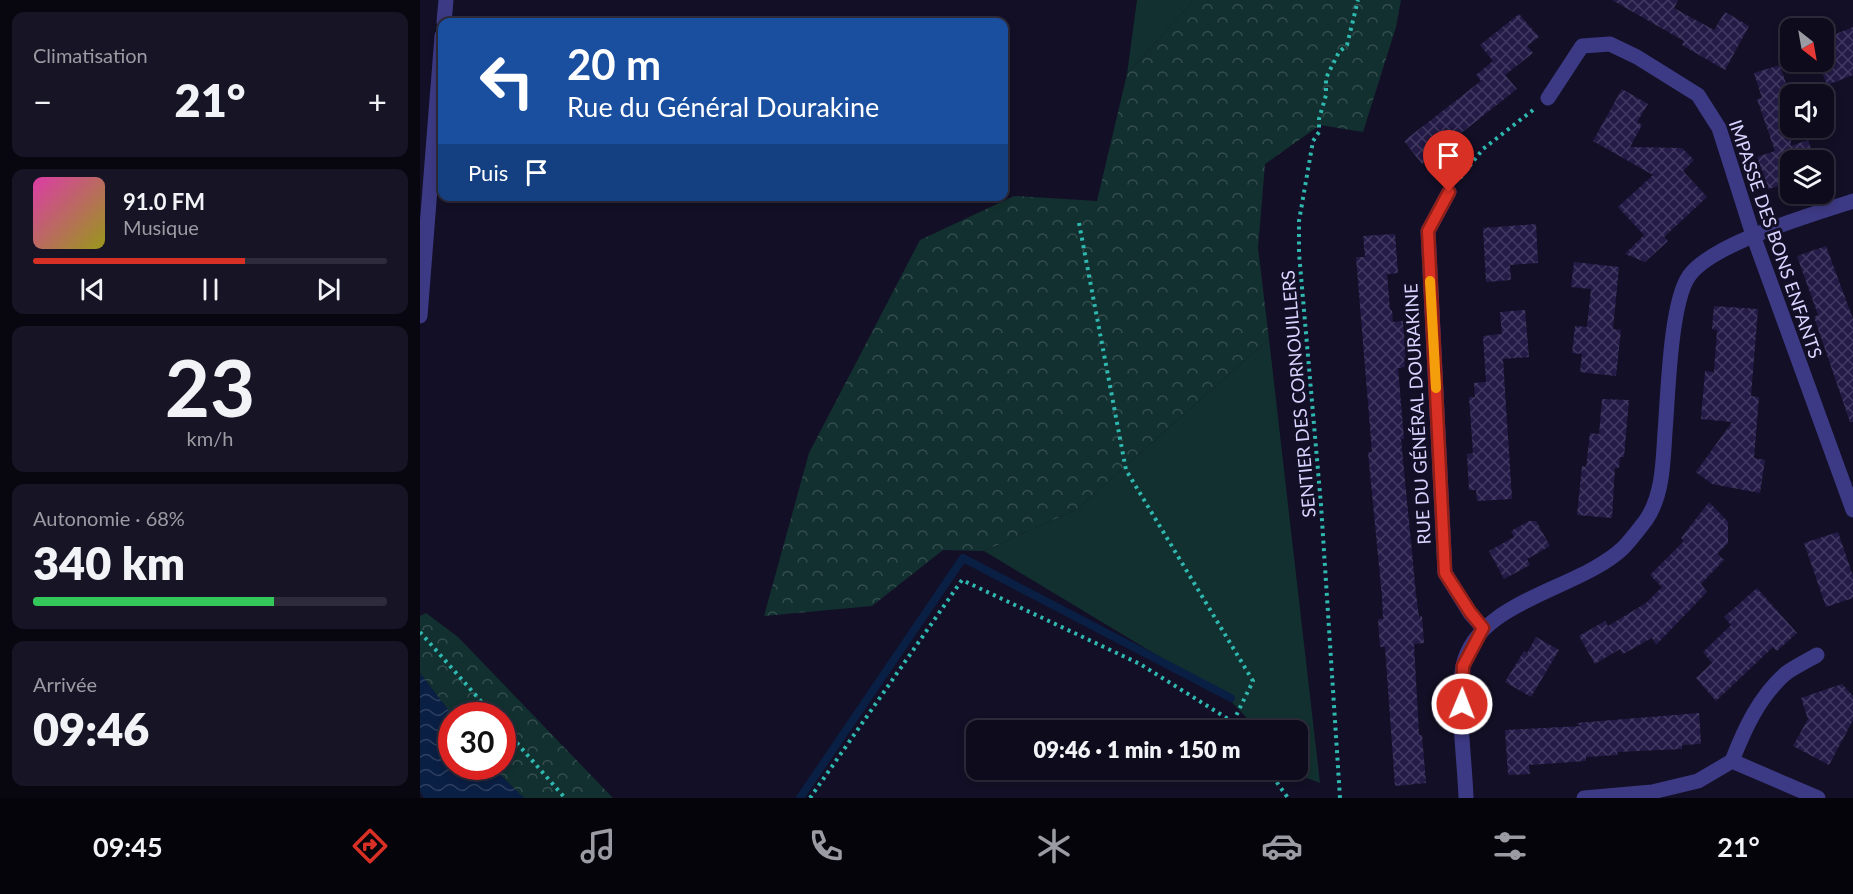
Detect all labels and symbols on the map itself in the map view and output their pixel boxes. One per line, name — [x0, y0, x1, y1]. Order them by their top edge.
north arrow — [1780, 18, 1834, 72]
street label: IMPASSE DES BONS ENFANTS — [1725, 117, 1827, 361]
pin — [1423, 130, 1474, 192]
street label: SENTIER DES CORNOUILLERS — [1276, 269, 1320, 519]
street label: RUE DU GÉNÉRAL DOURAKINE — [1399, 283, 1435, 545]
position arrow — [1430, 672, 1494, 736]
speed limit sign: 30 — [438, 702, 516, 780]

